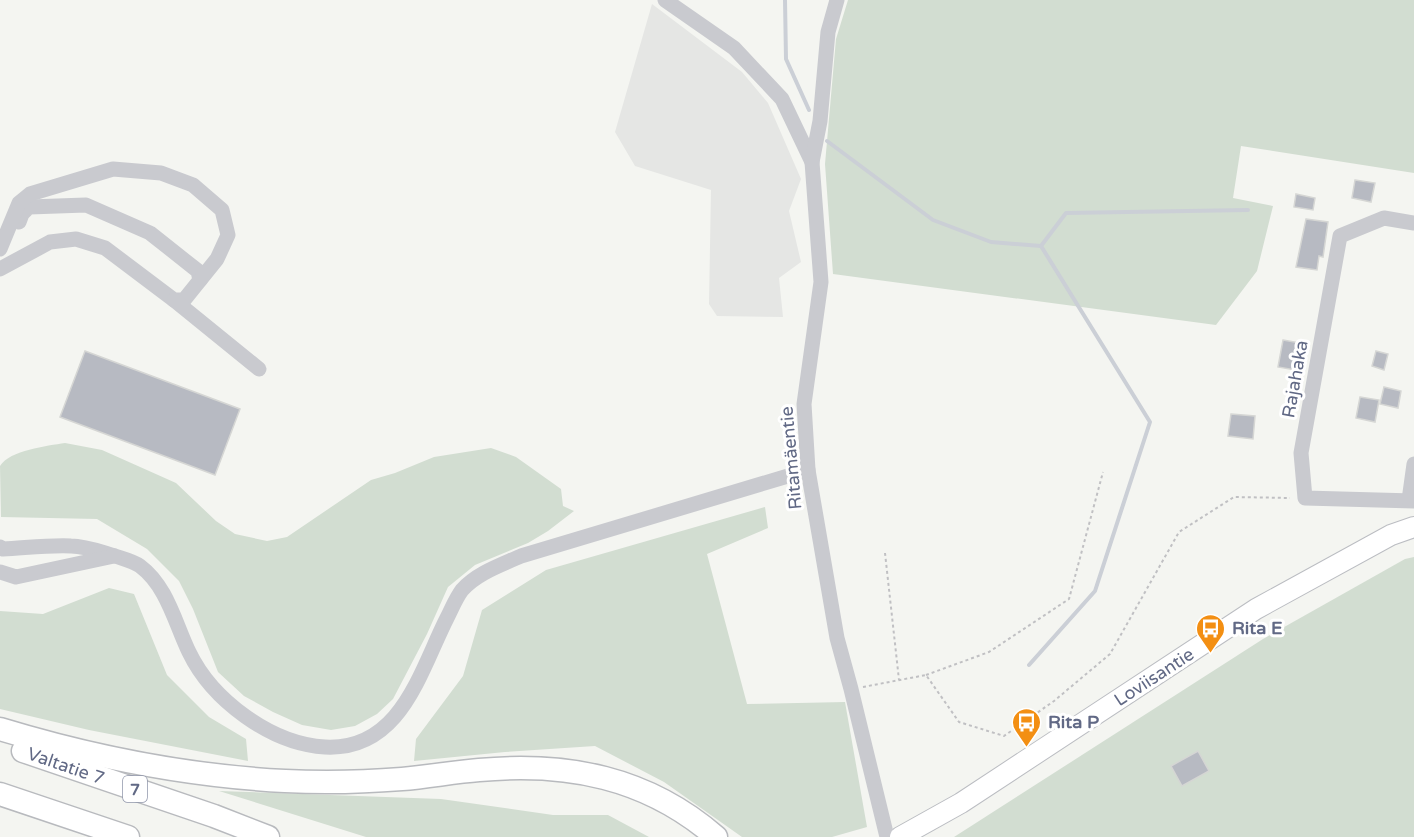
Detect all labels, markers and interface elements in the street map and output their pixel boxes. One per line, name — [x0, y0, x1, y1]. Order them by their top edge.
street label: Rajahaka — [1277, 338, 1313, 420]
street label: Ritamäentie — [776, 406, 806, 510]
bus stop icon: Rita E — [1195, 612, 1227, 654]
place label: Rita E — [1232, 617, 1282, 639]
street label: Loviisantie — [1110, 643, 1198, 711]
bus stop icon: Rita P — [1011, 706, 1043, 748]
place label: Rita P — [1048, 711, 1099, 733]
street label: Valtatie 7 — [24, 743, 108, 789]
road number: 7 — [123, 776, 147, 802]

